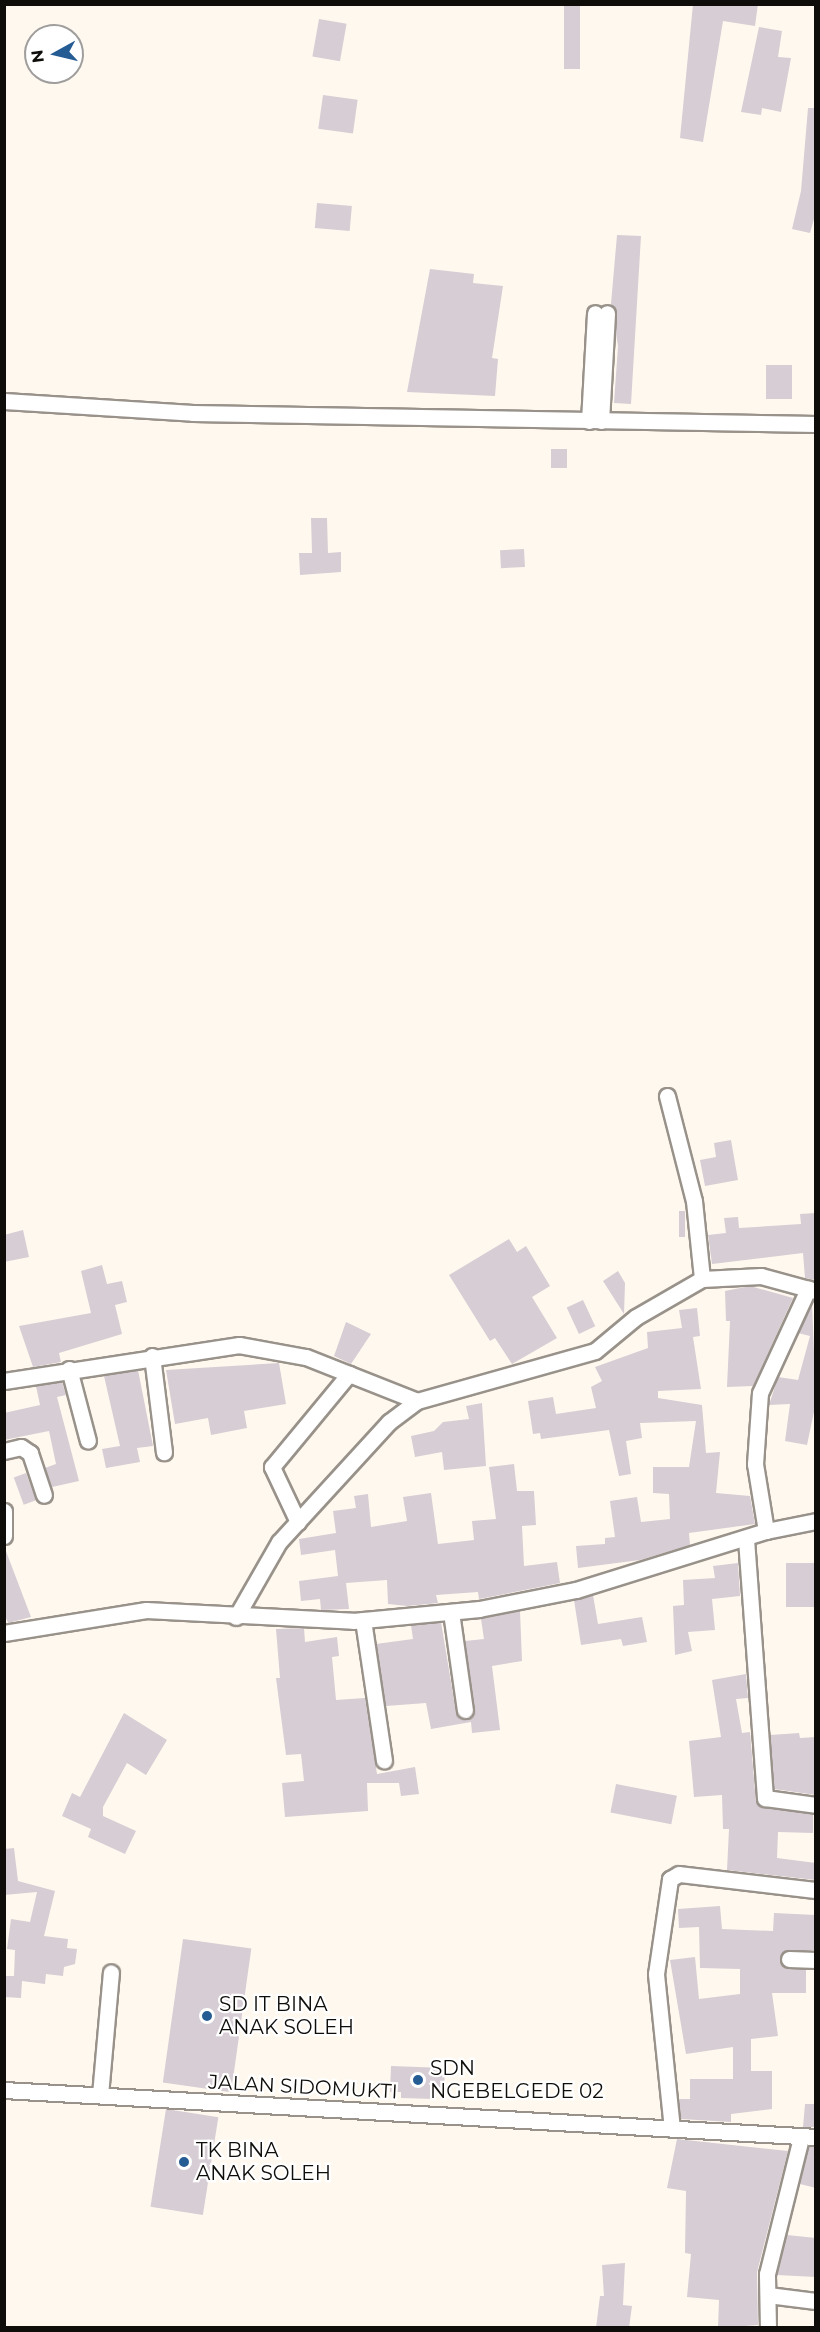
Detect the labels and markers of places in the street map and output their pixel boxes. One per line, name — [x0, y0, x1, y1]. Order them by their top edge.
place label: SD IT BINA ANAK SOLEH — [219, 1992, 354, 2039]
marker: SD IT BINA ANAK SOLEH — [200, 2009, 214, 2023]
place label: SDN NGEBELGEDE 02 — [430, 2056, 604, 2103]
marker: SDN NGEBELGEDE 02 — [411, 2073, 425, 2087]
place label: TK BINA ANAK SOLEH — [196, 2138, 331, 2185]
marker: TK BINA ANAK SOLEH — [177, 2155, 191, 2169]

